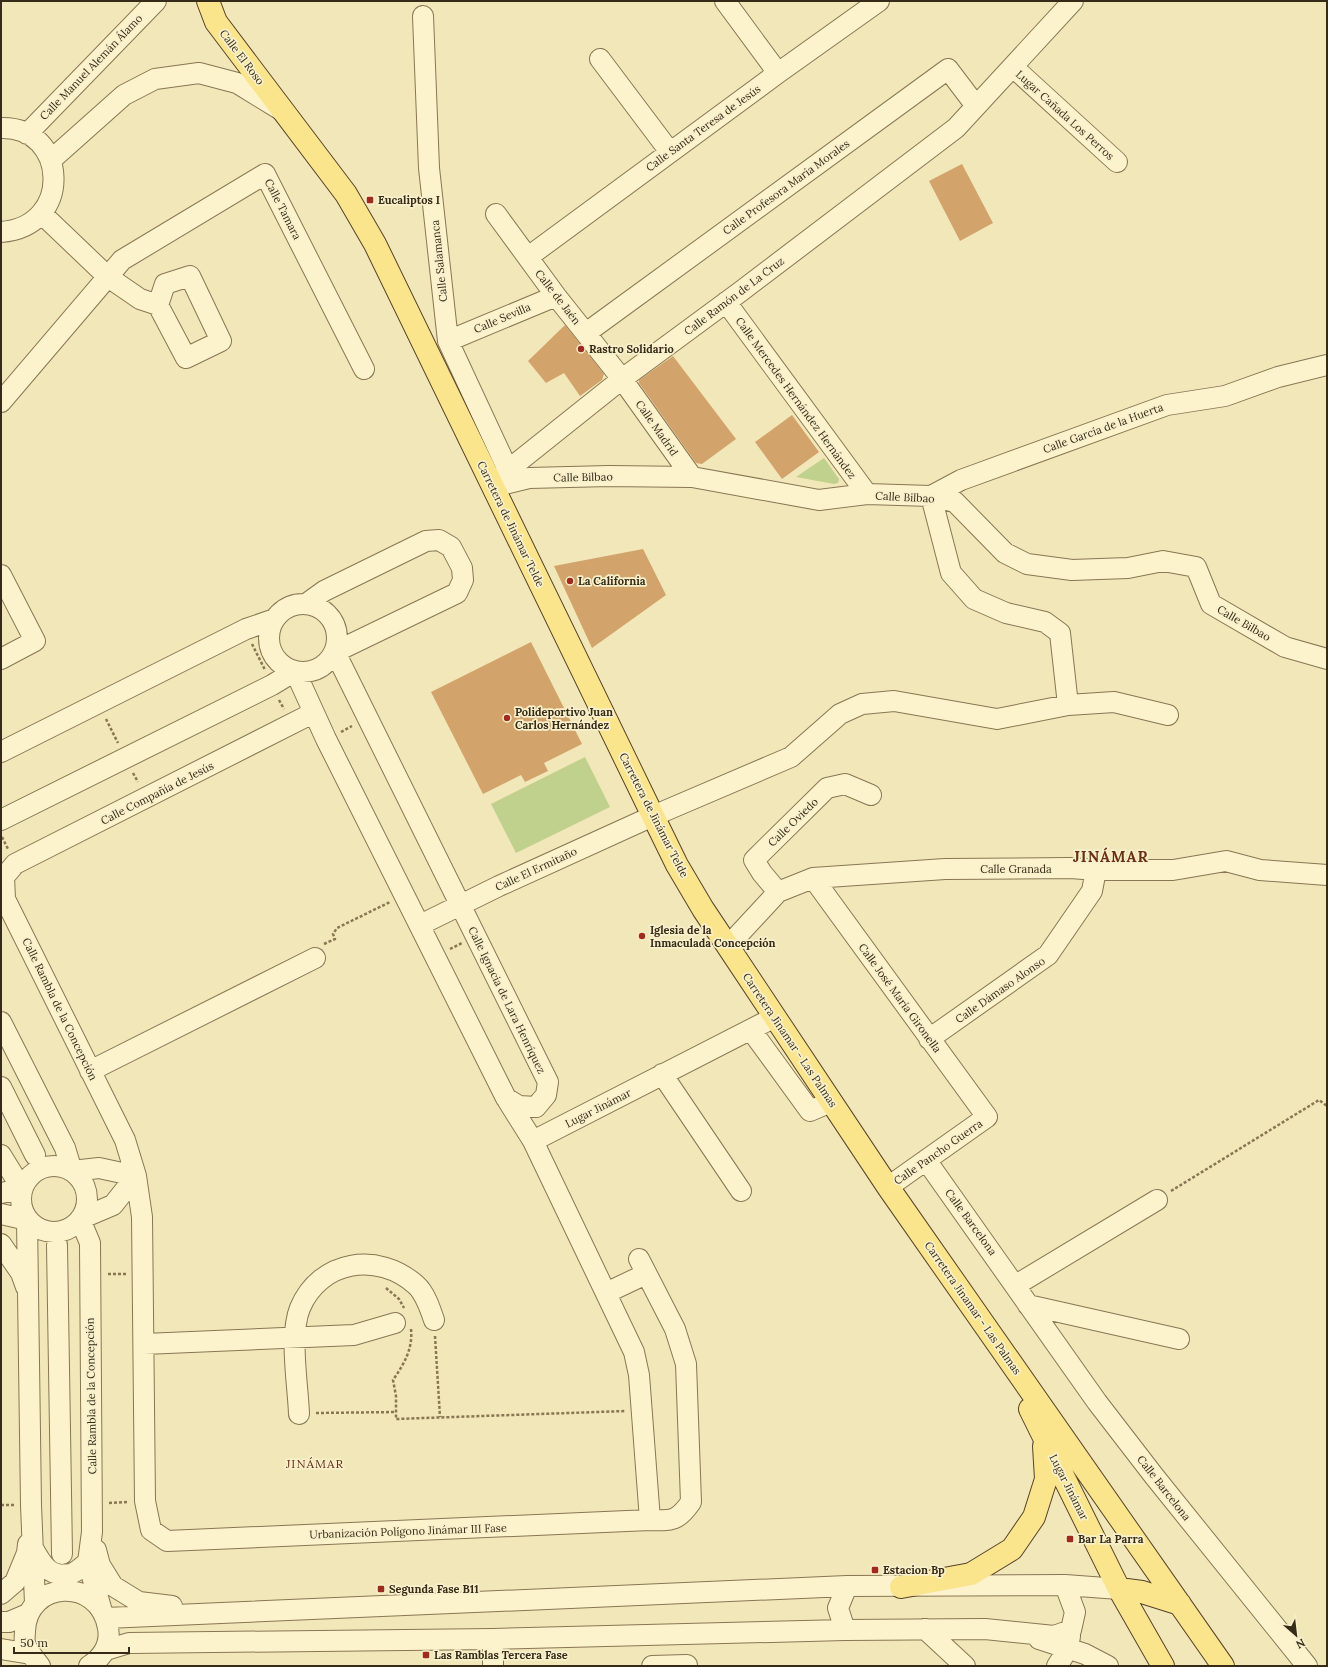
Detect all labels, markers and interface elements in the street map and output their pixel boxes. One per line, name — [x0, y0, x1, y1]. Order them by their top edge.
street label: Calle Manuel Alemán Álamo — [37, 11, 145, 123]
street label: Calle El Roso — [217, 27, 267, 87]
street label: Lugar Cañada Los Perros — [1013, 67, 1117, 163]
street label: Calle Santa Teresa de Jesús — [643, 82, 763, 174]
street label: Calle Profesora María Morales — [720, 136, 852, 238]
street label: Calle Tamara — [262, 176, 304, 242]
place label: Eucaliptos I — [378, 193, 440, 207]
marker: Eucaliptos I — [365, 195, 375, 205]
street label: Calle Salamanca — [428, 219, 450, 303]
street label: Calle Ramón de La Cruz — [681, 254, 787, 338]
street label: Calle de Jaén — [532, 267, 584, 328]
street label: Calle Sevilla — [471, 300, 533, 336]
street label: Calle Mercedes Hernández Hernández — [733, 314, 860, 482]
place label: Rastro Solidario — [589, 342, 674, 356]
marker: Rastro Solidario — [576, 344, 586, 354]
street label: Calle Madrid — [633, 397, 682, 459]
street label: Calle García de la Huerta — [1041, 400, 1165, 456]
street label: Carretera de Jinámar Telde — [474, 459, 548, 589]
street label: Calle Bilbao — [553, 469, 613, 485]
street label: Calle Bilbao — [875, 488, 935, 506]
place label: La California — [578, 574, 646, 588]
marker: La California — [565, 576, 575, 586]
street label: Calle Bilbao — [1215, 602, 1273, 644]
place label: Polideportivo Juan Carlos Hernández — [515, 705, 613, 732]
marker: Polideportivo Juan Carlos Hernández — [502, 713, 512, 723]
street label: Carretera de Jinámar Telde — [616, 750, 692, 880]
street label: Calle Compañía de Jesús — [98, 758, 216, 828]
street label: Calle Oviedo — [765, 795, 821, 849]
street label: Calle El Ermitaño — [493, 844, 579, 894]
district label: JINÁMAR — [1073, 847, 1149, 866]
street label: Calle Granada — [980, 862, 1052, 876]
place label: Iglesia de la Inmaculada Concepción — [650, 923, 776, 950]
street label: Calle Ignacia de Lara Henríquez — [465, 924, 549, 1076]
marker: Iglesia de la Inmaculada Concepción — [637, 931, 647, 941]
street label: Calle Rambla de la Concepción — [19, 935, 101, 1083]
street label: Calle José María Gironella — [856, 941, 945, 1056]
street label: Calle Dámaso Alonso — [952, 954, 1048, 1026]
street label: Carretera Jinamar - Las Palmas — [740, 970, 840, 1110]
street label: Lugar Jinámar — [563, 1085, 634, 1131]
street label: Calle Pancho Guerra — [891, 1116, 985, 1188]
street label: Calle Barcelona — [942, 1186, 1000, 1258]
street label: Carretera Jinamar - Las Palmas — [922, 1239, 1024, 1377]
street label: Calle Rambla de la Concepción — [83, 1317, 99, 1474]
street label: Lugar Jinámar — [1046, 1452, 1092, 1523]
street label: Calle Barcelona — [1134, 1453, 1194, 1524]
district label: JINÁMAR — [285, 1456, 344, 1471]
street label: Urbanización Polígono Jinámar III Fase — [309, 1521, 507, 1541]
place label: Bar La Parra — [1078, 1532, 1144, 1546]
marker: Bar La Parra — [1065, 1534, 1075, 1544]
place label: Estacion Bp — [883, 1563, 945, 1577]
marker: Estacion Bp — [870, 1565, 880, 1575]
place label: Segunda Fase B11 — [389, 1582, 479, 1596]
marker: Segunda Fase B11 — [376, 1584, 386, 1594]
north arrow — [1276, 1615, 1316, 1655]
scale bar — [14, 1629, 129, 1655]
text: 50 m — [20, 1635, 48, 1650]
text: N — [1293, 1636, 1308, 1652]
place label: Las Ramblas Tercera Fase — [434, 1648, 568, 1662]
marker: Las Ramblas Tercera Fase — [421, 1650, 431, 1660]

